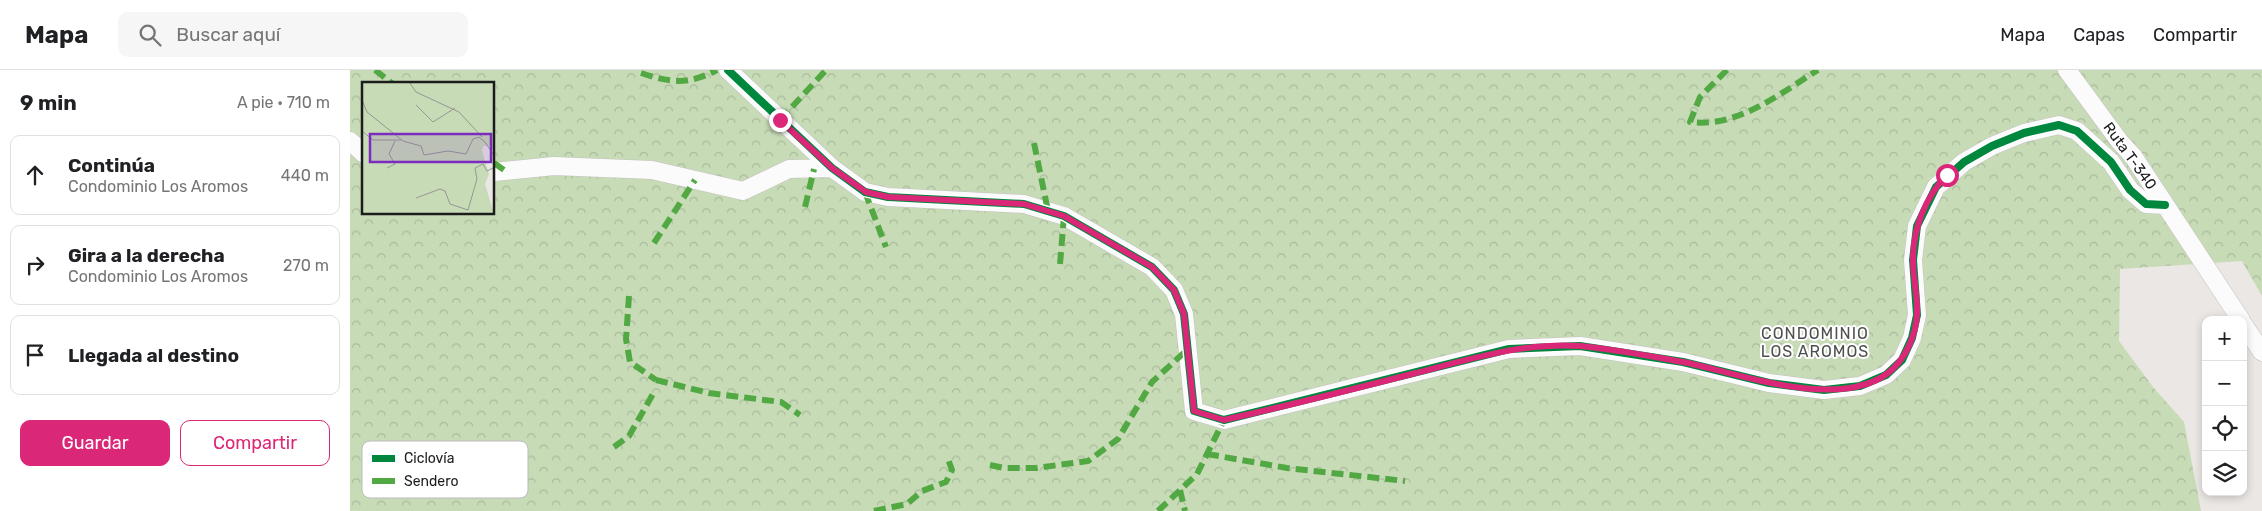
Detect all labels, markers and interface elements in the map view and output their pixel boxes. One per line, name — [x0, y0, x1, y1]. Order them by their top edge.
search box — [118, 12, 468, 57]
text: Mapa — [25, 21, 88, 49]
icon: search — [136, 21, 164, 49]
text: Buscar aquí — [176, 23, 280, 46]
text: Mapa — [2000, 24, 2045, 46]
text: Capas — [2073, 24, 2125, 46]
text: Compartir — [2153, 24, 2237, 46]
inset map — [362, 82, 495, 215]
text: 9 min — [20, 90, 77, 115]
text: A pie · 710 m — [237, 93, 330, 112]
route end — [769, 109, 792, 132]
street label: Ruta T-340 — [2100, 119, 2160, 193]
text: Continúa — [68, 154, 155, 177]
icon: ahead — [21, 161, 49, 189]
route start — [1936, 164, 1959, 187]
text: 440 m — [281, 166, 329, 185]
text: Condominio Los Aromos — [68, 177, 248, 196]
text: Gira a la derecha — [68, 244, 225, 267]
icon: right — [21, 251, 49, 279]
text: 270 m — [283, 256, 329, 275]
text: Condominio Los Aromos — [68, 267, 248, 286]
map controls — [2202, 316, 2247, 496]
button: + — [2202, 316, 2247, 361]
district label: CONDOMINIO LOS AROMOS — [1761, 324, 1869, 361]
icon: arrive — [21, 341, 49, 369]
text: Llegada al destino — [68, 344, 239, 367]
button: − — [2202, 361, 2247, 406]
button: locate — [2202, 406, 2247, 451]
button: Guardar — [20, 420, 170, 466]
button: Compartir — [180, 420, 330, 466]
legend — [362, 441, 528, 498]
text: Ciclovía — [404, 450, 455, 467]
button: layers — [2202, 451, 2247, 496]
text: Sendero — [404, 473, 458, 490]

